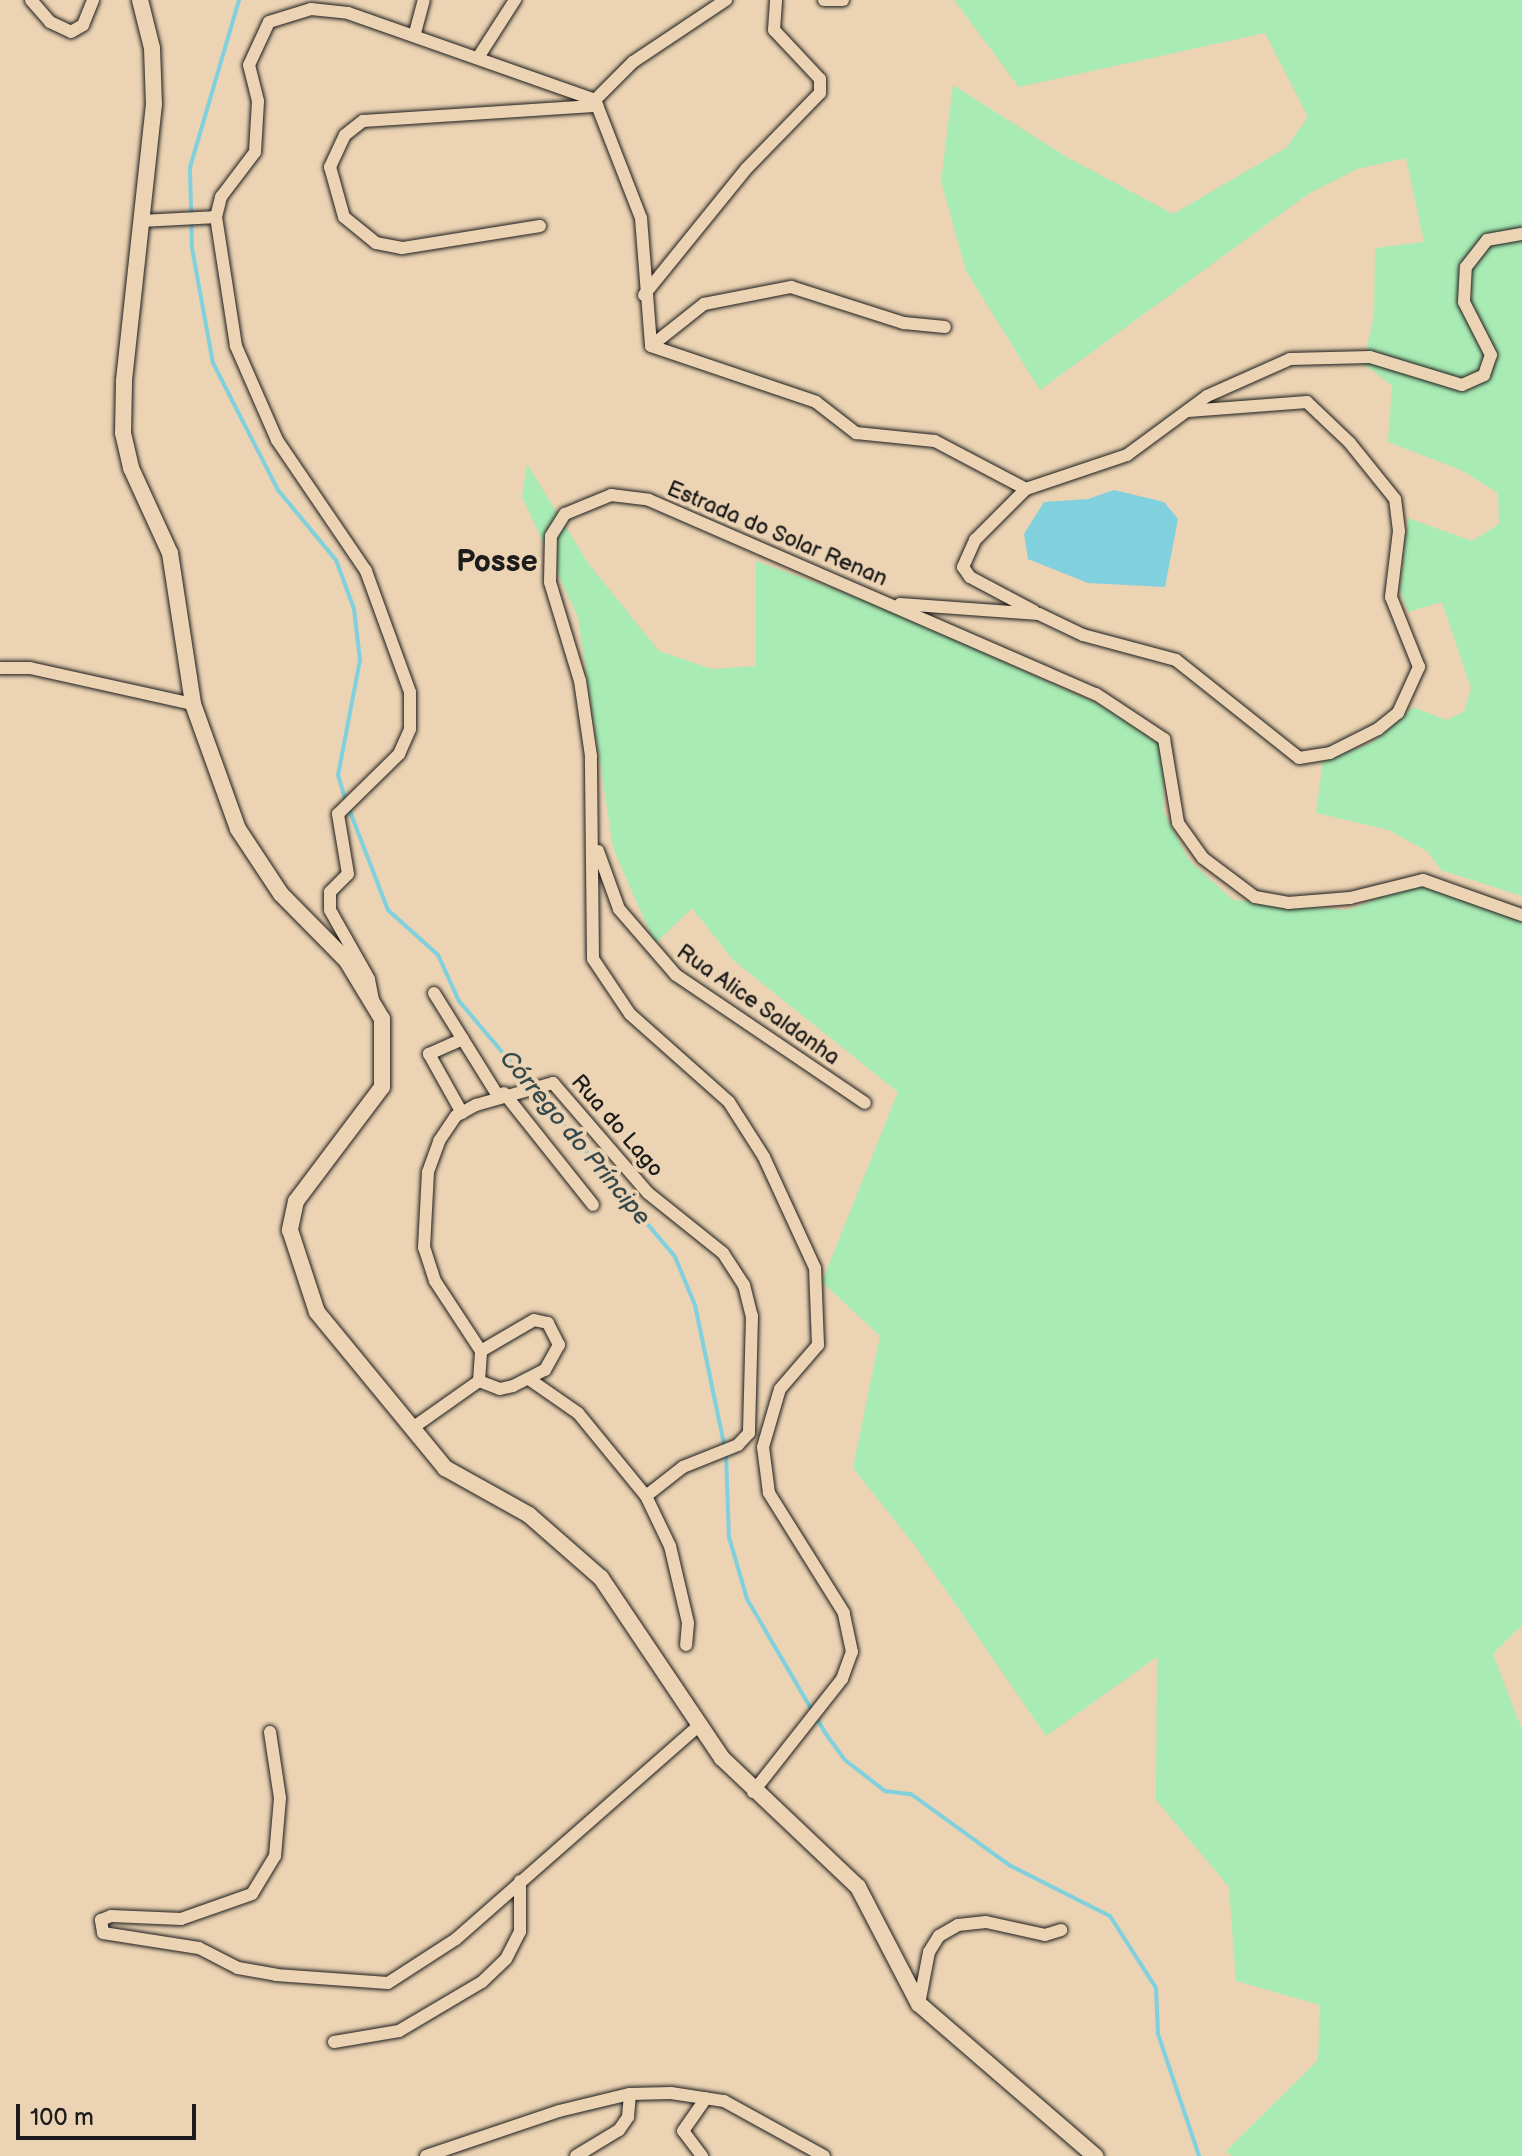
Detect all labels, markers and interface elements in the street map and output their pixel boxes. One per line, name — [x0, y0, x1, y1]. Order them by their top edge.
street label: Estrada do Solar Renan — [663, 476, 891, 592]
district label: Posse — [456, 544, 538, 580]
street label: Rua Alice Saldanha — [671, 939, 845, 1071]
water label: Córrego do Príncipe — [493, 1045, 657, 1231]
street label: Rua do Lago — [565, 1069, 669, 1183]
scale bar — [20, 2088, 200, 2138]
text: 100 m — [30, 2103, 94, 2132]

